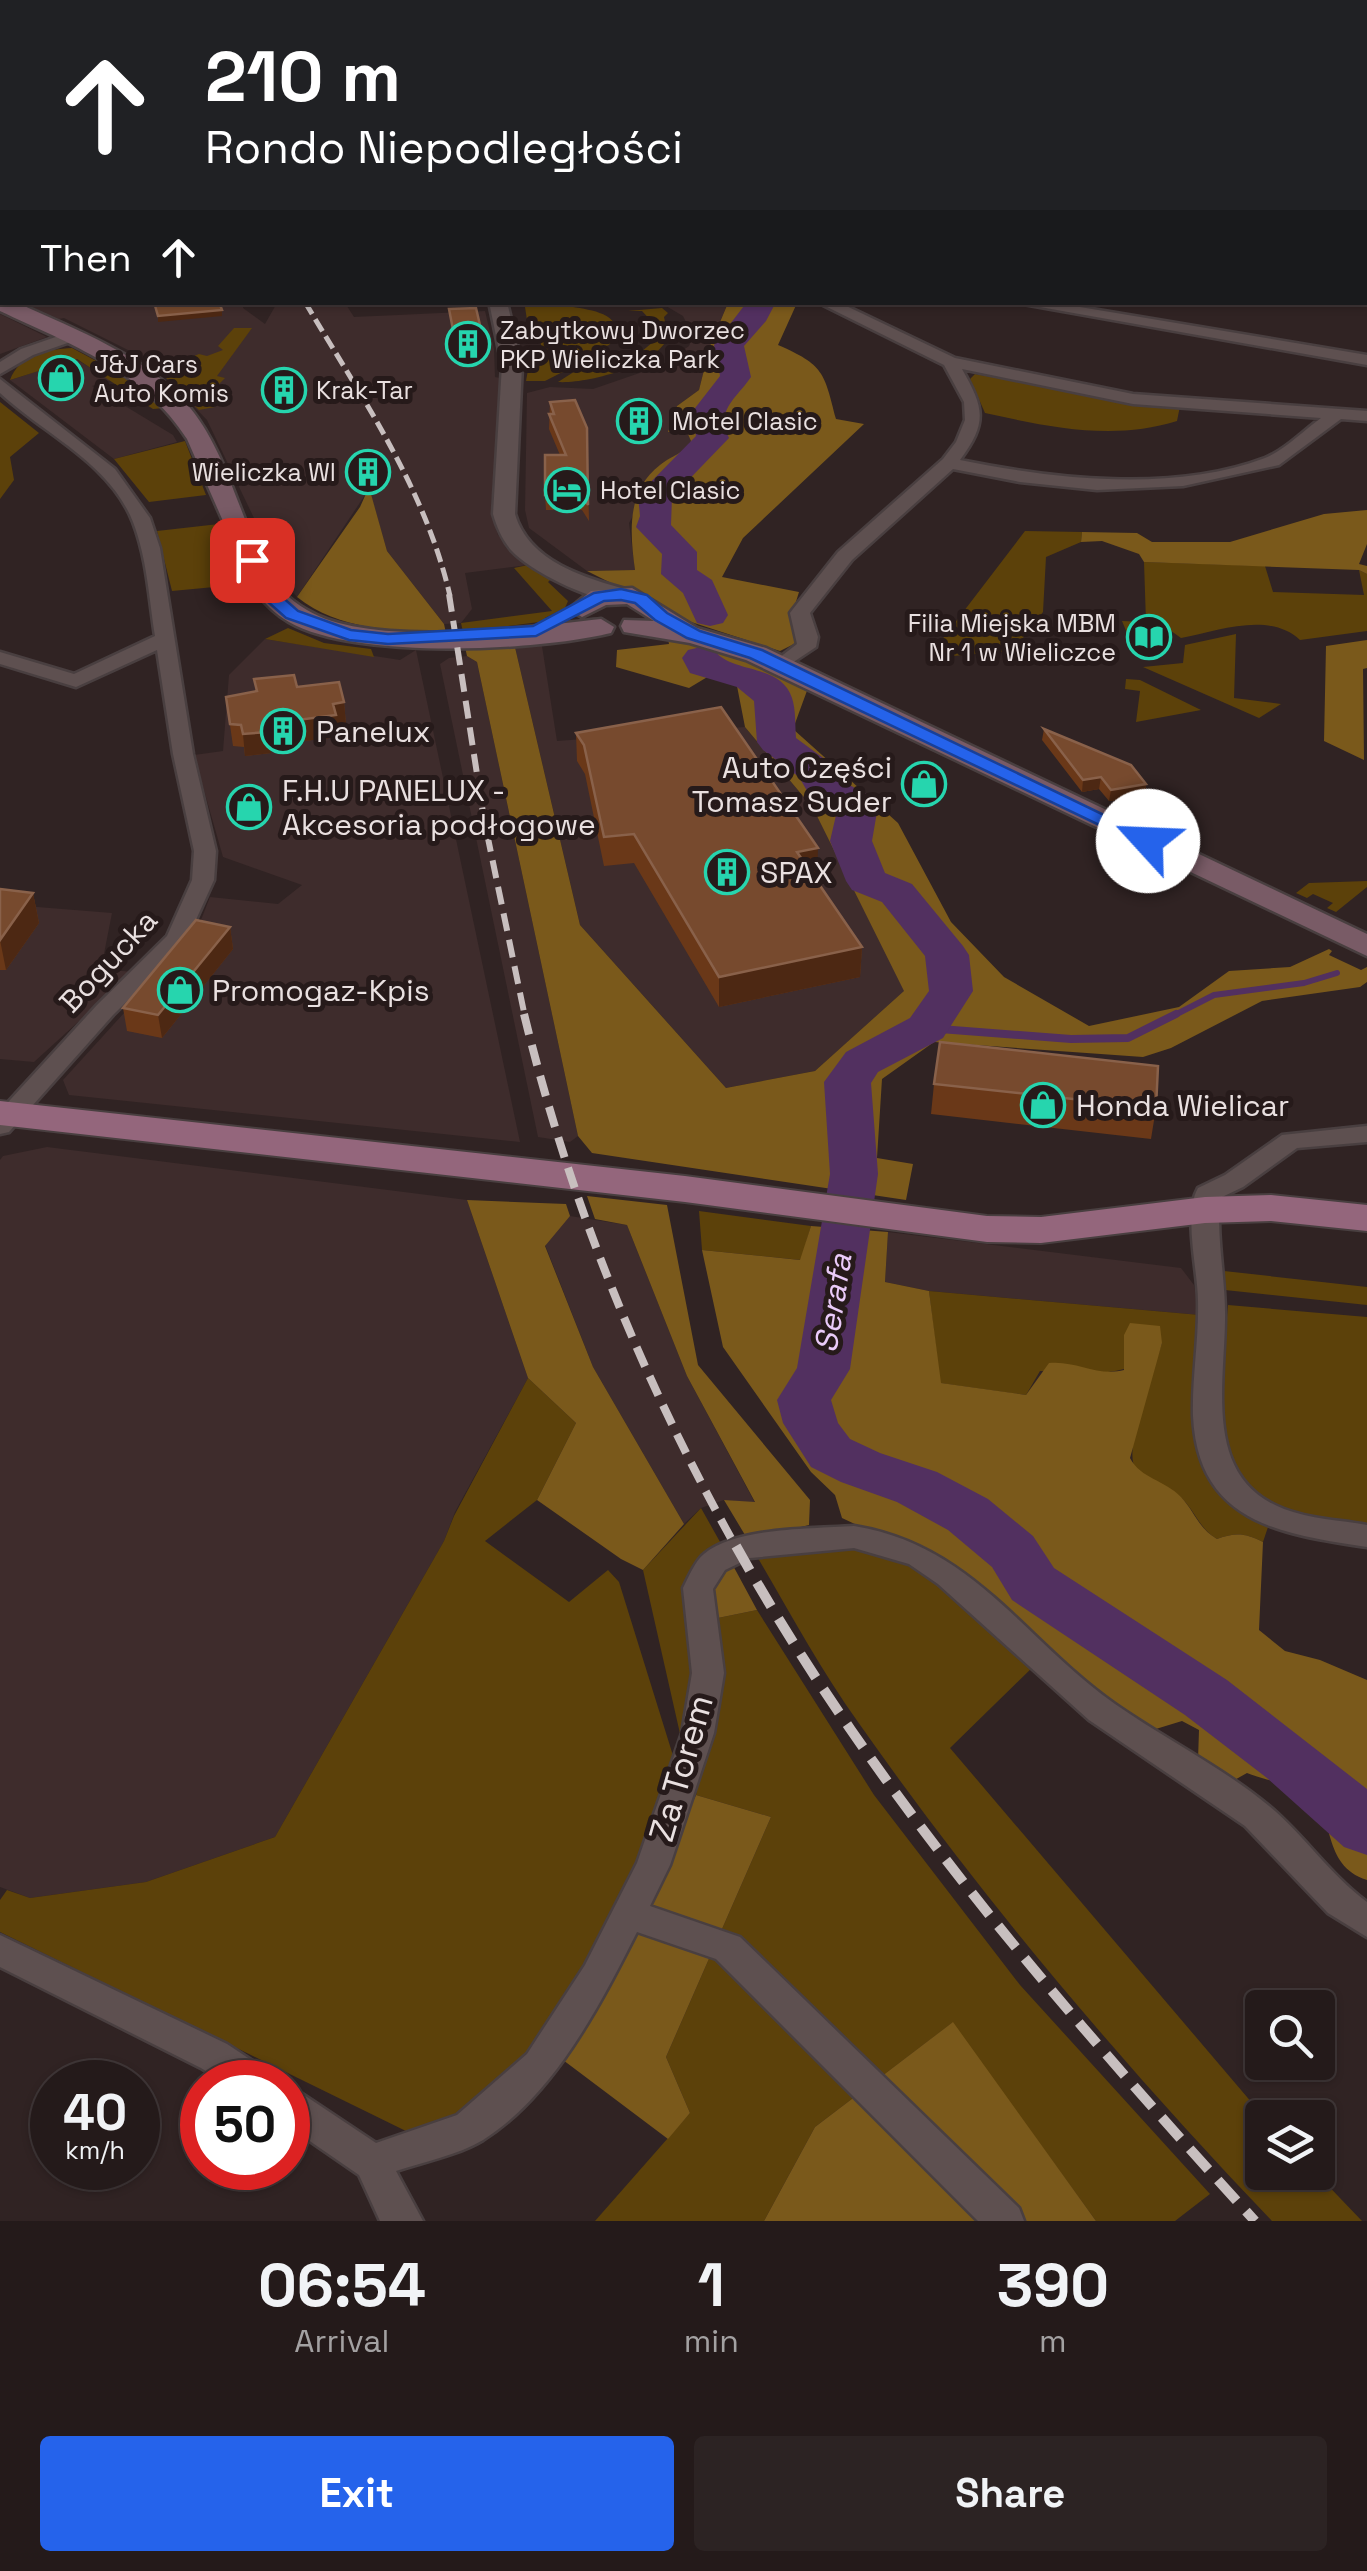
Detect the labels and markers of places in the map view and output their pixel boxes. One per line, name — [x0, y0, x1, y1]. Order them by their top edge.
place label: Zabytkowy Dworzec PKP Wieliczka Park — [500, 314, 745, 375]
building icon: Zabytkowy Dworzec PKP Wieliczka Park — [445, 321, 491, 367]
place label: J&J Cars Auto Komis — [94, 348, 229, 409]
shop icon: J&J Cars Auto Komis — [38, 355, 84, 401]
building icon: Krak-Tar — [261, 367, 307, 413]
place label: Krak-Tar — [316, 374, 413, 406]
building icon: Motel Clasic — [616, 398, 662, 444]
place label: Motel Clasic — [672, 405, 818, 437]
building icon: Wieliczka Wl — [345, 449, 391, 495]
place label: Wieliczka Wl — [192, 456, 336, 488]
hotel icon: Hotel Clasic — [544, 467, 590, 513]
place label: Hotel Clasic — [600, 474, 740, 506]
pin — [210, 518, 295, 603]
place label: Filia Miejska MBM Nr 1 w Wieliczce — [908, 607, 1116, 668]
library icon: Filia Miejska MBM Nr 1 w Wieliczce — [1126, 614, 1172, 660]
building icon: Panelux — [260, 708, 306, 754]
place label: Panelux — [316, 712, 431, 751]
place label: Auto Części Tomasz Suder — [692, 748, 892, 821]
shop icon: Auto Części Tomasz Suder — [901, 761, 947, 807]
place label: F.H.U PANELUX - Akcesoria podłogowe — [282, 771, 596, 844]
shop icon: F.H.U PANELUX - Akcesoria podłogowe — [226, 784, 272, 830]
building icon: SPAX — [704, 849, 750, 895]
place label: SPAX — [760, 853, 833, 892]
shop icon: Promogaz-Kpis — [157, 967, 203, 1013]
place label: Promogaz-Kpis — [212, 971, 429, 1010]
shop icon: Honda Wielicar — [1020, 1082, 1066, 1128]
place label: Honda Wielicar — [1076, 1086, 1289, 1125]

